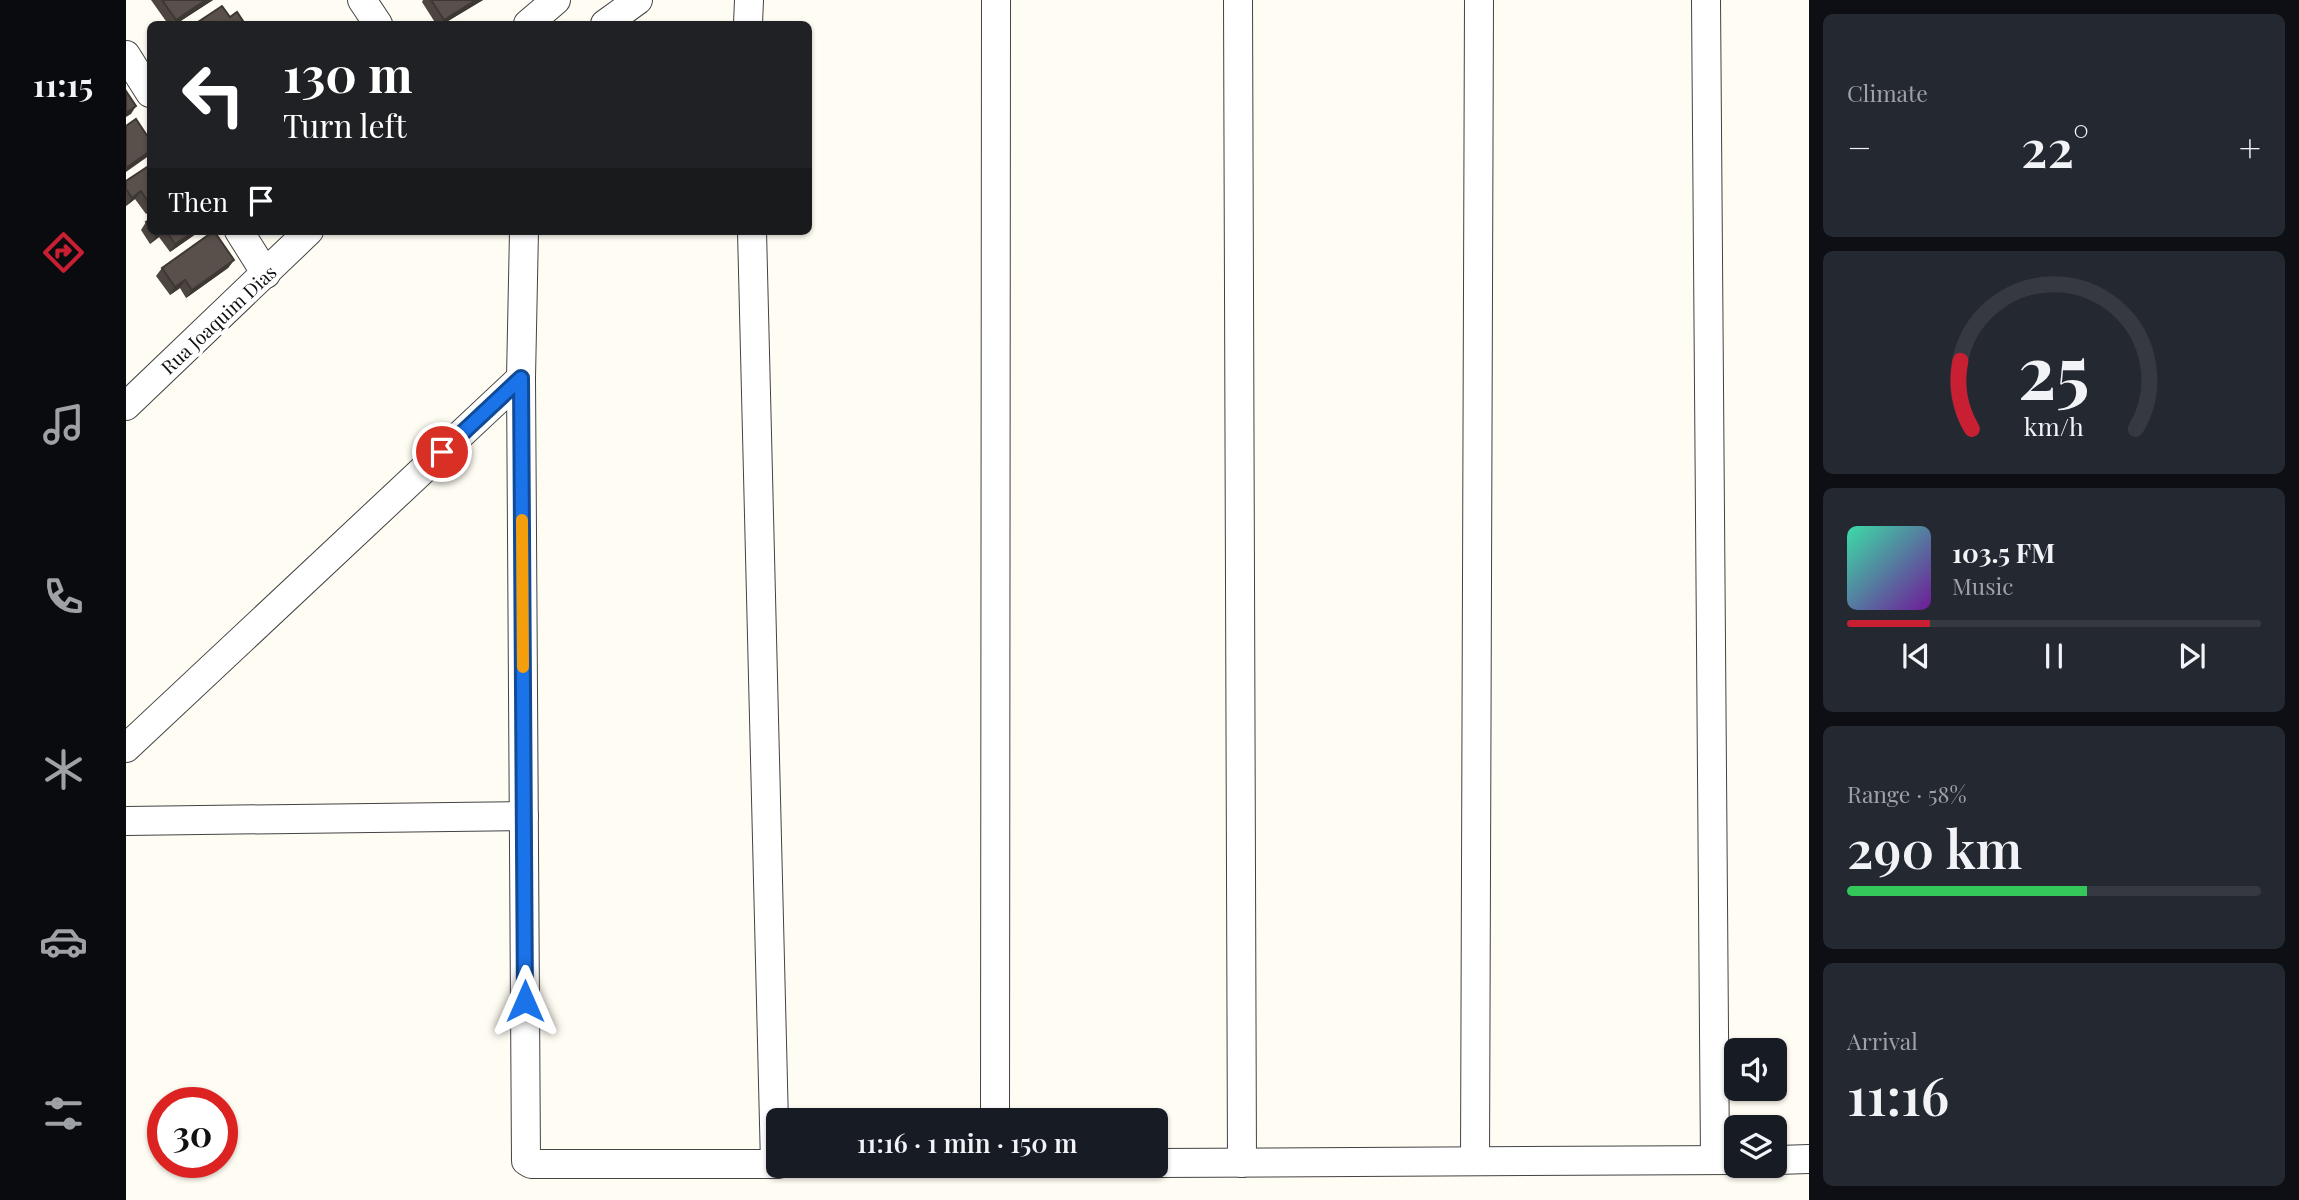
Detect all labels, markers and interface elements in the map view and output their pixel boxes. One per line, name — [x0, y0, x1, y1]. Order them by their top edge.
text: 130 m — [283, 40, 413, 105]
icon: left — [168, 49, 259, 140]
text: 11:15 — [33, 62, 93, 105]
text: Climate — [1847, 77, 1928, 108]
text: Turn left — [283, 103, 407, 146]
text: 22° — [2021, 112, 2089, 181]
text: − — [1847, 121, 1872, 172]
text: + — [2239, 121, 2261, 172]
icon: arrive — [242, 182, 280, 220]
text: Then — [168, 184, 228, 219]
icon: directions — [39, 228, 88, 277]
street label: Rua Joaquim Dias — [155, 259, 281, 379]
text: 25 — [2018, 320, 2090, 417]
icon: music — [39, 400, 88, 449]
text: km/h — [2024, 409, 2084, 442]
pin — [412, 422, 472, 482]
icon: arrive — [423, 433, 461, 471]
text: 103.5 FM — [1952, 535, 2055, 570]
text: Music — [1952, 570, 2013, 601]
icon: phone — [39, 572, 88, 621]
icon: previous — [1897, 637, 1935, 675]
icon: pause — [2035, 637, 2073, 675]
icon: next — [2173, 637, 2211, 675]
icon: climate — [39, 745, 88, 794]
text: Range · 58% — [1847, 778, 1967, 809]
text: 290 km — [1847, 813, 2022, 882]
icon: car — [39, 917, 88, 966]
position arrow — [488, 964, 562, 1038]
text: Arrival — [1847, 1025, 1918, 1056]
map controls — [1724, 1038, 1787, 1178]
button: sound — [1724, 1038, 1787, 1101]
text: 11:16 — [1847, 1060, 1949, 1129]
speed limit sign: 30 — [147, 1087, 238, 1178]
icon: filters — [39, 1089, 88, 1138]
button: layers — [1724, 1115, 1787, 1178]
text: 11:16 · 1 min · 150 m — [857, 1125, 1077, 1160]

